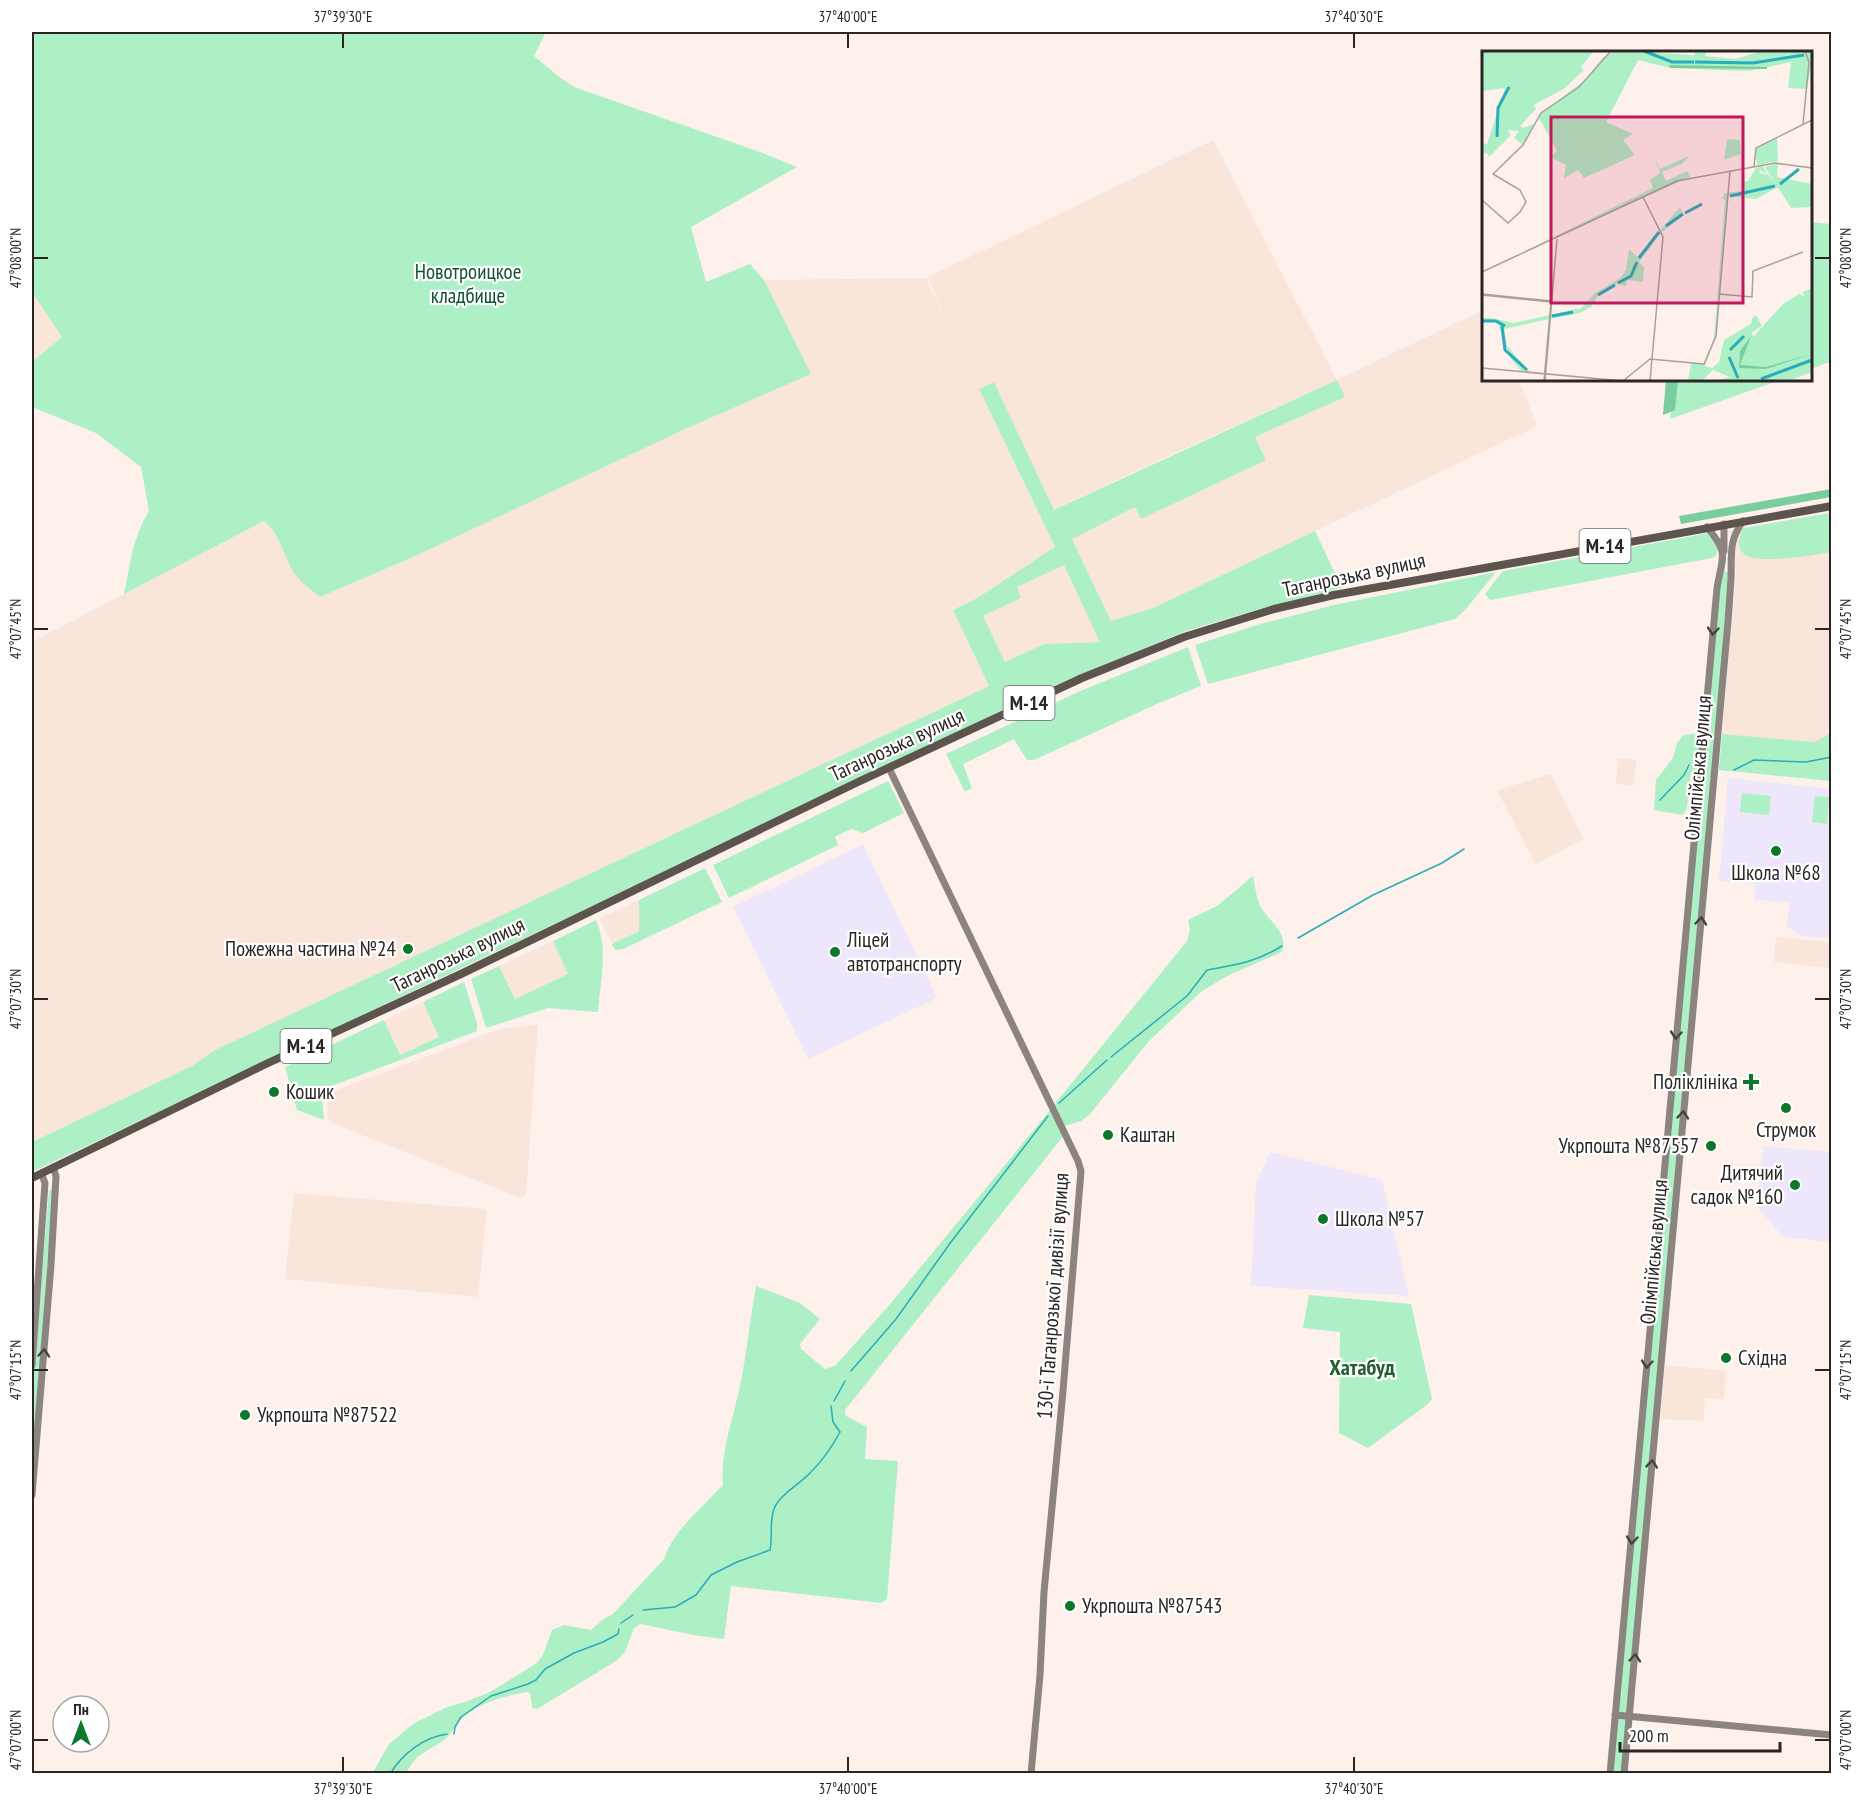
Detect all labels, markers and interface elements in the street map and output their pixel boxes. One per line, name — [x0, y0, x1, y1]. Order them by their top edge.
text: 37°39'30"E — [313, 7, 373, 26]
text: 37°40'00"E — [818, 7, 878, 26]
text: 37°40'30"E — [1324, 7, 1384, 26]
inset map — [1482, 51, 1812, 381]
text: 47°08'00"N — [6, 228, 25, 288]
text: 47°08'00"N — [1836, 228, 1855, 288]
park label: Новотроицкое кладбище — [415, 258, 521, 309]
road number: М-14 — [1580, 529, 1630, 563]
street label: Таганрозька вулиця — [1280, 546, 1428, 603]
text: 47°07'45"N — [6, 599, 25, 659]
text: 47°07'45"N — [1836, 599, 1855, 659]
one-way arrow — [1707, 627, 1720, 636]
road number: М-14 — [1004, 686, 1054, 720]
street label: Олімпійська вулиця — [1678, 694, 1717, 842]
street label: Таганрозька вулиця — [825, 702, 968, 788]
marker: Школа №68 — [1769, 844, 1783, 858]
place label: Школа №68 — [1731, 859, 1821, 886]
street label: Таганрозька вулиця — [387, 911, 529, 999]
one-way arrow — [1694, 917, 1707, 926]
place label: Ліцей автотранспорту — [846, 926, 962, 977]
place label: Пожежна частина №24 — [225, 935, 397, 962]
marker: Пожежна частина №24 — [401, 942, 415, 956]
marker: Ліцей автотранспорту — [828, 945, 842, 959]
text: 47°07'30"N — [6, 969, 25, 1029]
text: 47°07'30"N — [1836, 969, 1855, 1029]
road number: М-14 — [280, 1029, 332, 1063]
one-way arrow — [1670, 1031, 1683, 1040]
place label: Поліклініка — [1653, 1068, 1738, 1095]
marker: Поліклініка — [1742, 1073, 1760, 1091]
place label: Кошик — [286, 1078, 334, 1105]
marker: Кошик — [267, 1085, 281, 1099]
marker: Струмок — [1779, 1101, 1793, 1115]
one-way arrow — [1676, 1111, 1689, 1120]
place label: Струмок — [1756, 1116, 1816, 1143]
place label: Каштан — [1120, 1121, 1175, 1148]
marker: Каштан — [1101, 1128, 1115, 1142]
place label: Укрпошта №87557 — [1558, 1132, 1699, 1159]
marker: Укрпошта №87557 — [1704, 1139, 1718, 1153]
place label: Дитячий садок №160 — [1691, 1159, 1783, 1210]
street label: 130-ї Таганрозької дивізії вулиця — [1030, 1172, 1075, 1420]
street label: Олімпійська вулиця — [1634, 1178, 1673, 1326]
marker: Дитячий садок №160 — [1788, 1178, 1802, 1192]
place label: Школа №57 — [1335, 1205, 1424, 1232]
marker: Школа №57 — [1316, 1212, 1330, 1226]
text: 47°07'15"N — [6, 1340, 25, 1400]
text: 47°07'15"N — [1836, 1340, 1855, 1400]
place label: Східна — [1738, 1344, 1787, 1371]
one-way arrow — [37, 1349, 50, 1358]
marker: Східна — [1719, 1351, 1733, 1365]
district label: Хатабуд — [1329, 1353, 1395, 1381]
one-way arrow — [1641, 1359, 1654, 1368]
place label: Укрпошта №87522 — [257, 1401, 398, 1428]
marker: Укрпошта №87522 — [238, 1408, 252, 1422]
one-way arrow — [1645, 1459, 1658, 1468]
one-way arrow — [1625, 1536, 1638, 1545]
place label: Укрпошта №87543 — [1082, 1592, 1223, 1619]
marker: Укрпошта №87543 — [1063, 1599, 1077, 1613]
one-way arrow — [1628, 1653, 1641, 1663]
north arrow — [51, 1694, 111, 1754]
text: Пн — [73, 1699, 89, 1719]
text: 47°07'00"N — [6, 1710, 25, 1770]
text: 47°07'00"N — [1836, 1710, 1855, 1770]
scale bar — [1620, 1715, 1780, 1753]
text: 200 m — [1629, 1724, 1669, 1747]
text: 37°39'30"E — [313, 1779, 373, 1798]
text: 37°40'00"E — [818, 1779, 878, 1798]
text: 37°40'30"E — [1324, 1779, 1384, 1798]

